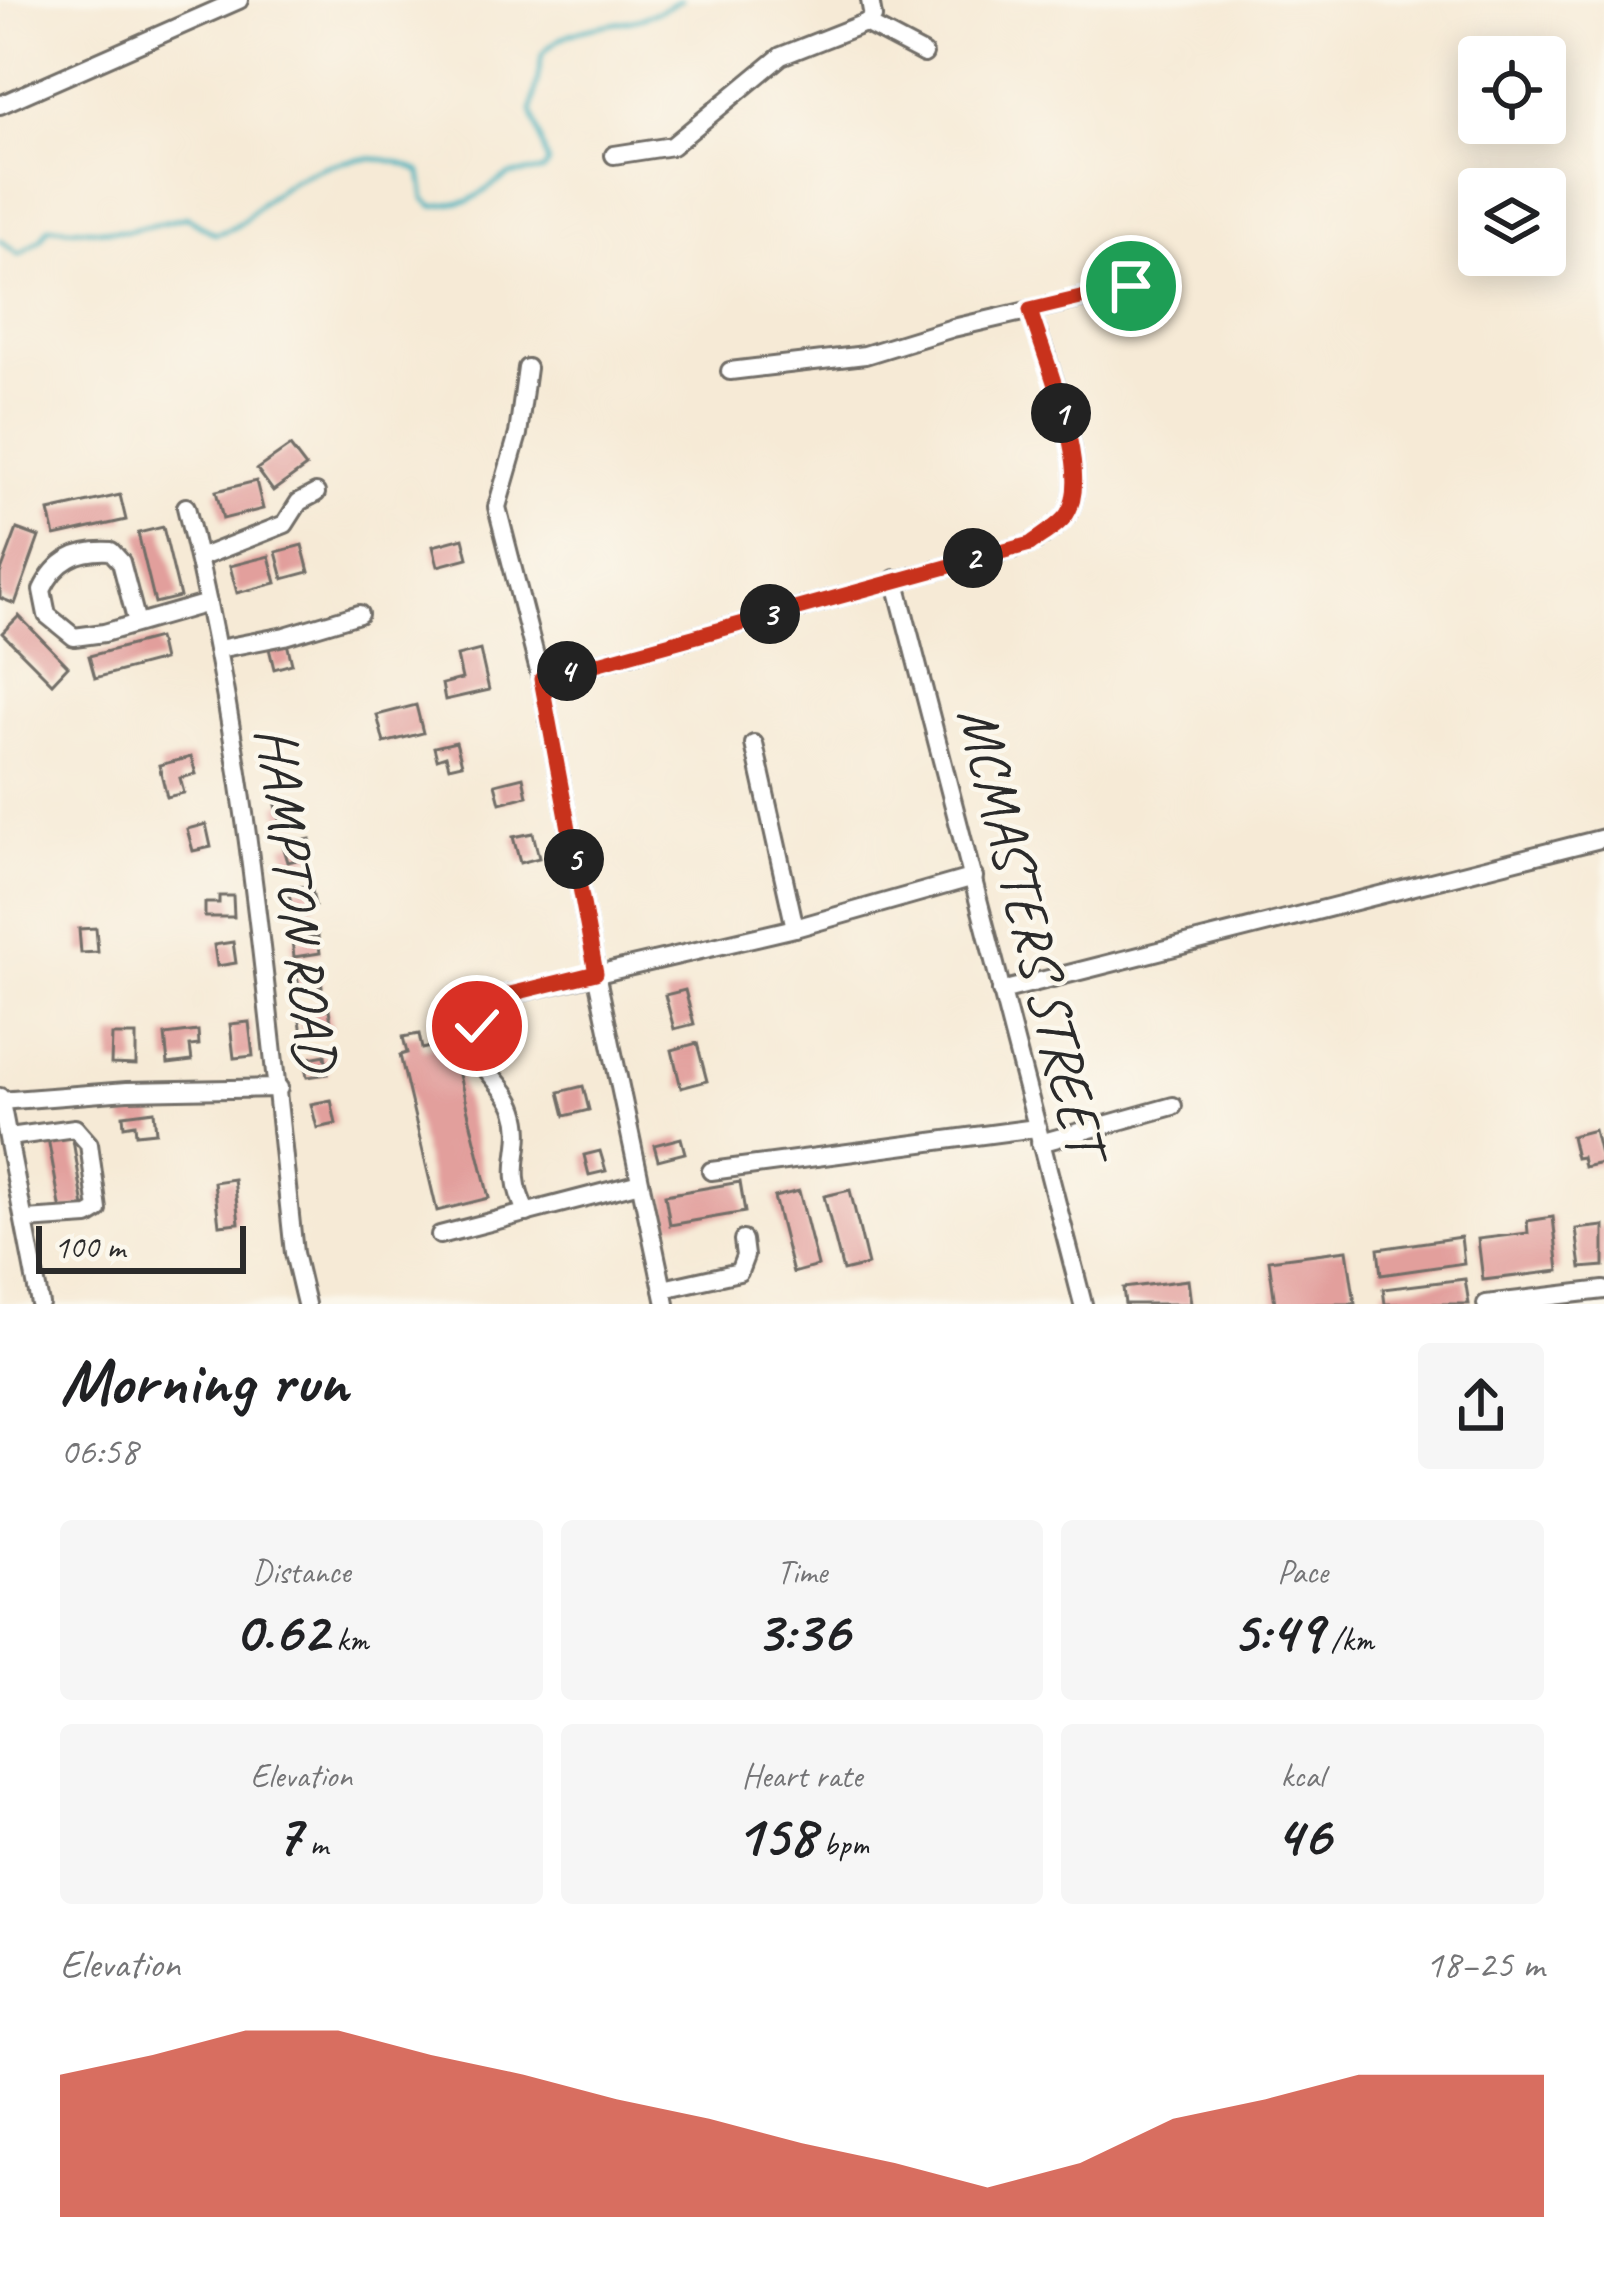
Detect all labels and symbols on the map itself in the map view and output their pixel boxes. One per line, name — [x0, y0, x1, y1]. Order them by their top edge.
pin — [1080, 235, 1182, 337]
pin: 1 — [1031, 383, 1091, 443]
pin: 2 — [943, 528, 1003, 588]
pin: 3 — [740, 584, 800, 644]
pin: 4 — [537, 641, 597, 701]
street label: MCMASTERS STREET — [942, 699, 1126, 1175]
street label: HAMPTON ROAD — [240, 723, 354, 1078]
pin: 5 — [544, 829, 604, 889]
pin — [426, 975, 528, 1077]
scale bar — [36, 1220, 246, 1273]

